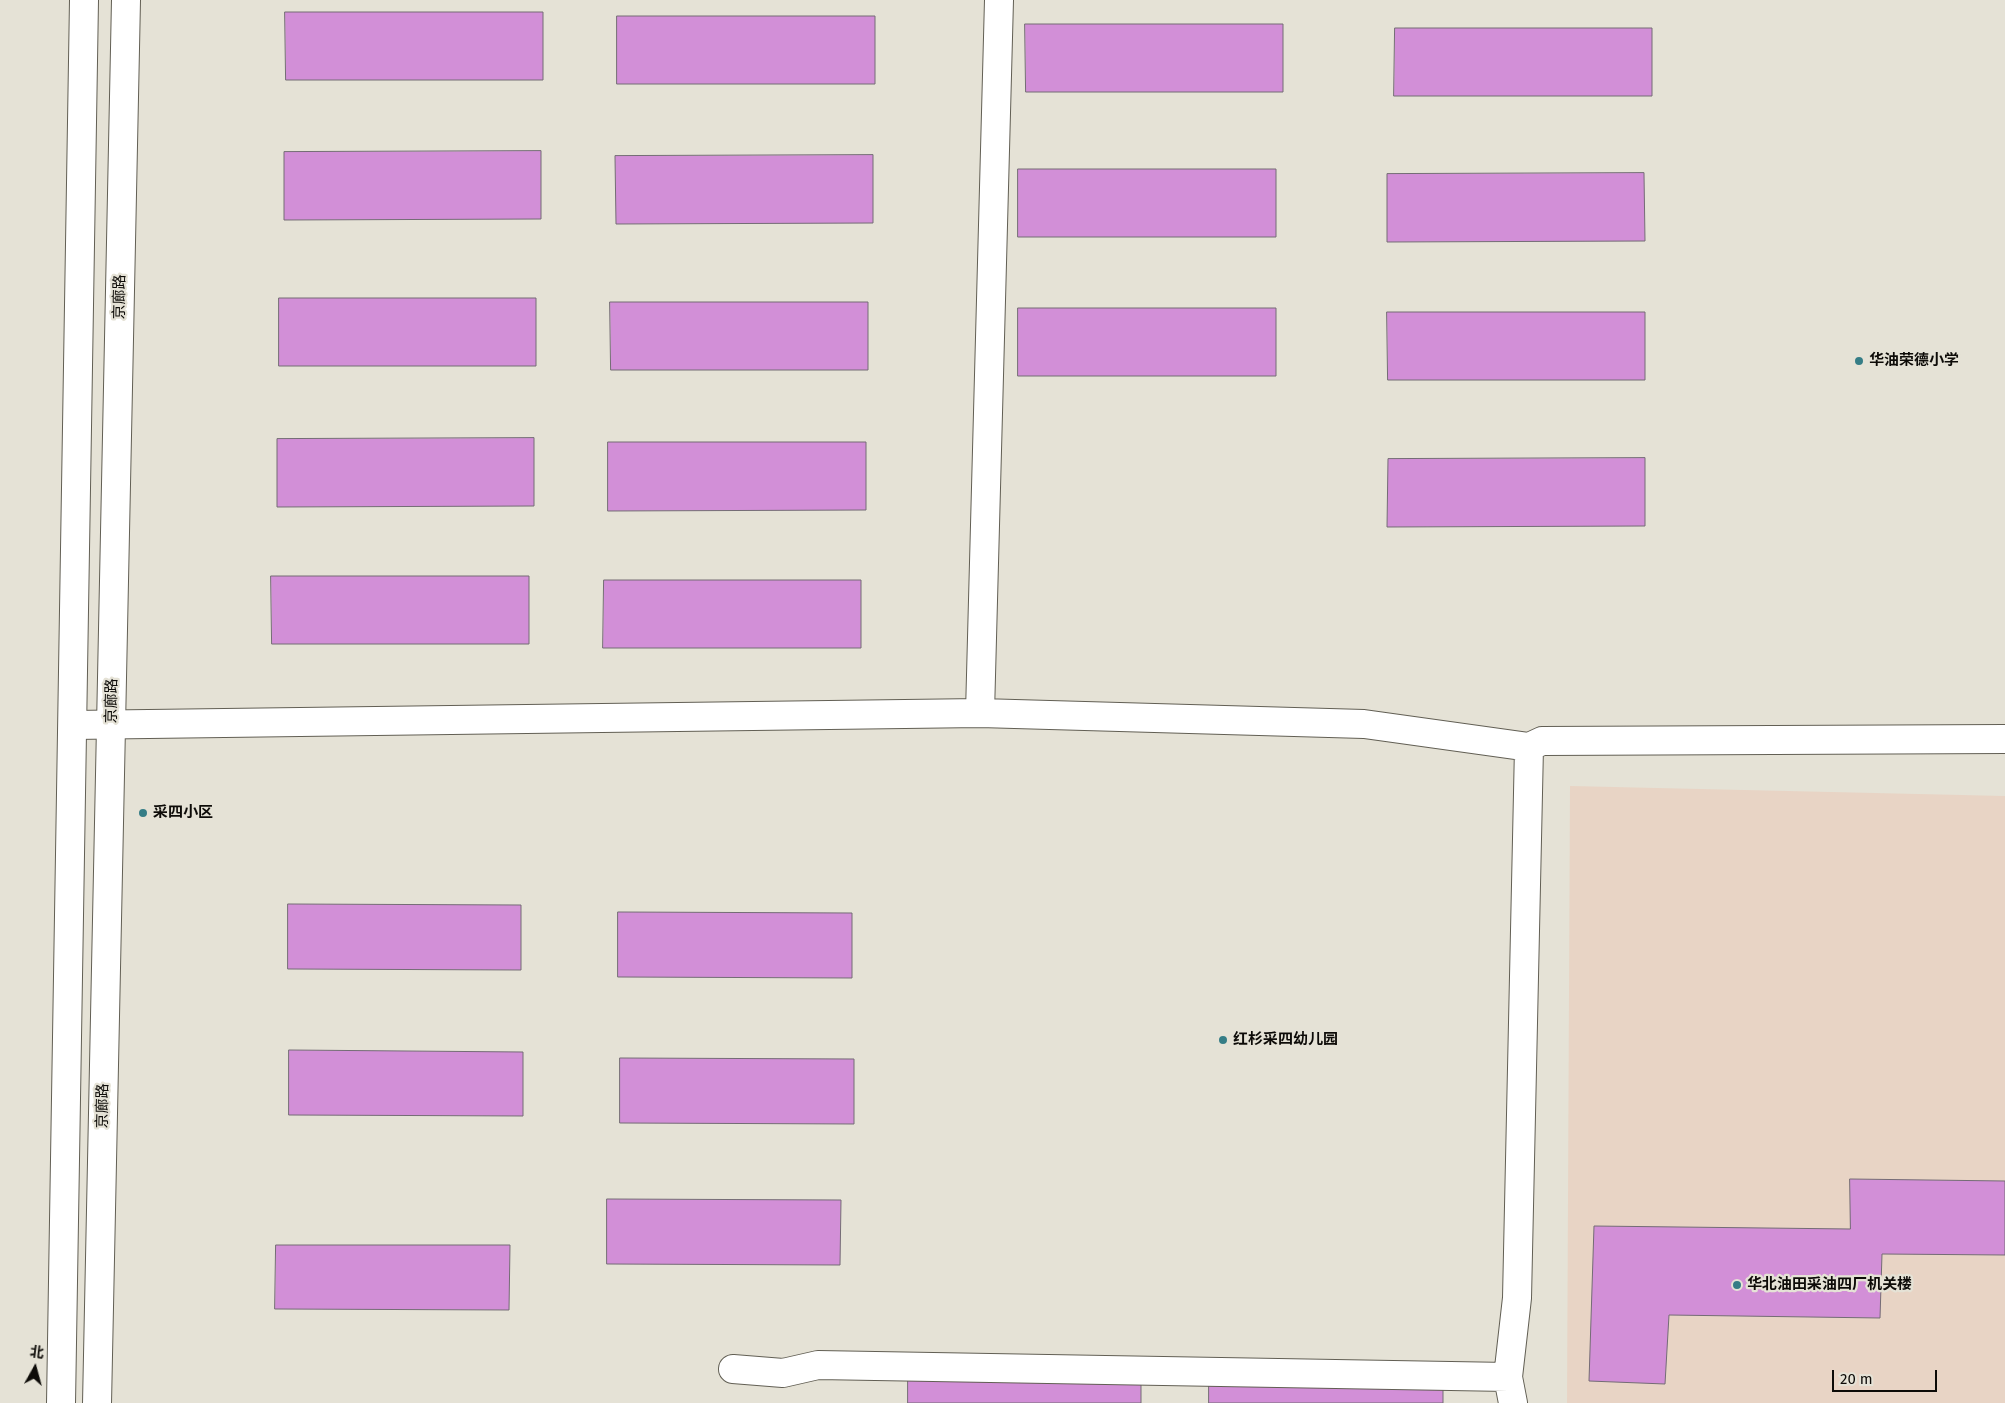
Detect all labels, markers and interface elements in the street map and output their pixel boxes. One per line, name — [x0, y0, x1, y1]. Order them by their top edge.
street label: 京廊路 — [111, 274, 129, 320]
place label: 华油荣德小学 — [1869, 352, 1959, 370]
marker: 华油荣德小学 — [1853, 355, 1865, 367]
street label: 京廊路 — [103, 678, 121, 724]
place label: 采四小区 — [153, 804, 213, 822]
marker: 采四小区 — [137, 807, 149, 819]
place label: 红杉采四幼儿园 — [1233, 1031, 1338, 1049]
marker: 红杉采四幼儿园 — [1217, 1034, 1229, 1046]
street label: 京廊路 — [94, 1083, 112, 1129]
place label: 华北油田采油四厂机关楼 — [1747, 1276, 1912, 1294]
marker: 华北油田采油四厂机关楼 — [1731, 1279, 1743, 1291]
north arrow — [10, 1343, 60, 1393]
text: 北 — [29, 1343, 45, 1362]
scale bar — [1835, 1360, 1940, 1392]
text: 20 m — [1840, 1370, 1873, 1388]

